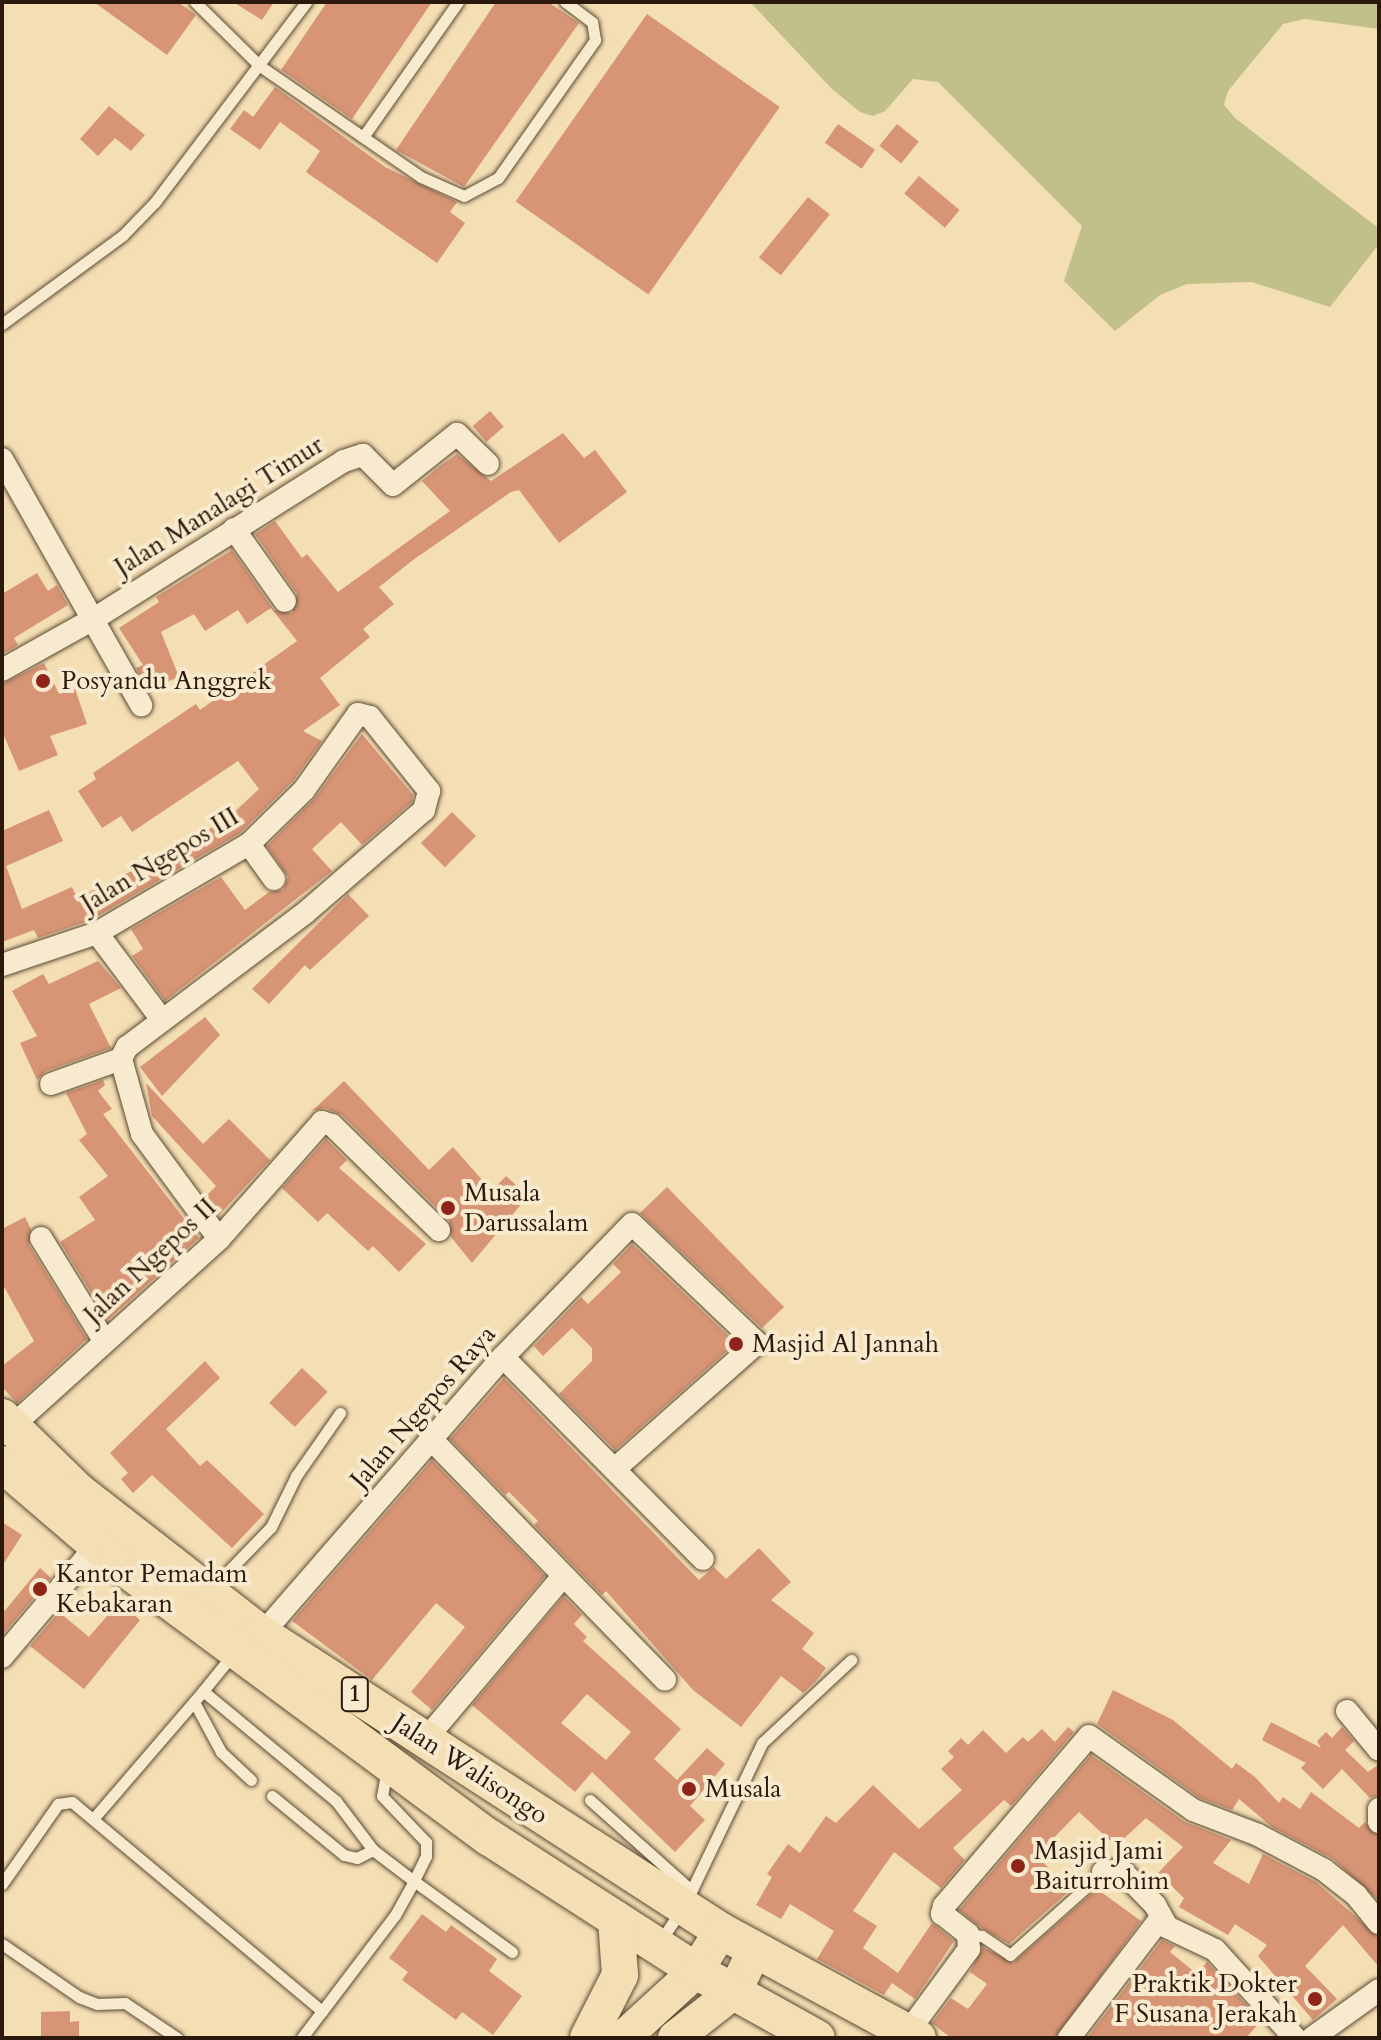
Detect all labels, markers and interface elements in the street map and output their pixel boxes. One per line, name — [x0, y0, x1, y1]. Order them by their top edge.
street label: Jalan Manalagi Timur — [109, 429, 329, 583]
place label: Posyandu Anggrek — [61, 665, 272, 697]
marker: Posyandu Anggrek — [32, 670, 54, 692]
street label: Jalan Ngepos III — [76, 801, 244, 919]
place label: Musala Darussalam — [464, 1177, 589, 1238]
street label: Jalan Ngepos II — [77, 1192, 223, 1330]
marker: Musala Darussalam — [439, 1199, 457, 1217]
street label: Jalan Ngepos Raya — [344, 1319, 502, 1495]
place label: Masjid Al Jannah — [752, 1328, 939, 1360]
marker: Masjid Al Jannah — [727, 1335, 745, 1353]
place label: Kantor Pemadam Kebakaran — [56, 1558, 248, 1620]
marker: Kantor Pemadam Kebakaran — [31, 1580, 49, 1598]
road number: 1 — [339, 1674, 371, 1714]
street label: Jalan Walisongo — [386, 1707, 554, 1831]
place label: Musala — [705, 1773, 782, 1805]
marker: Musala — [680, 1780, 698, 1798]
place label: Masjid Jami Baiturrohim — [1034, 1835, 1169, 1896]
marker: Masjid Jami Baiturrohim — [1009, 1857, 1027, 1875]
place label: Praktik Dokter F Susana Jerakah — [1114, 1968, 1297, 2030]
marker: Praktik Dokter F Susana Jerakah — [1304, 1988, 1326, 2010]

